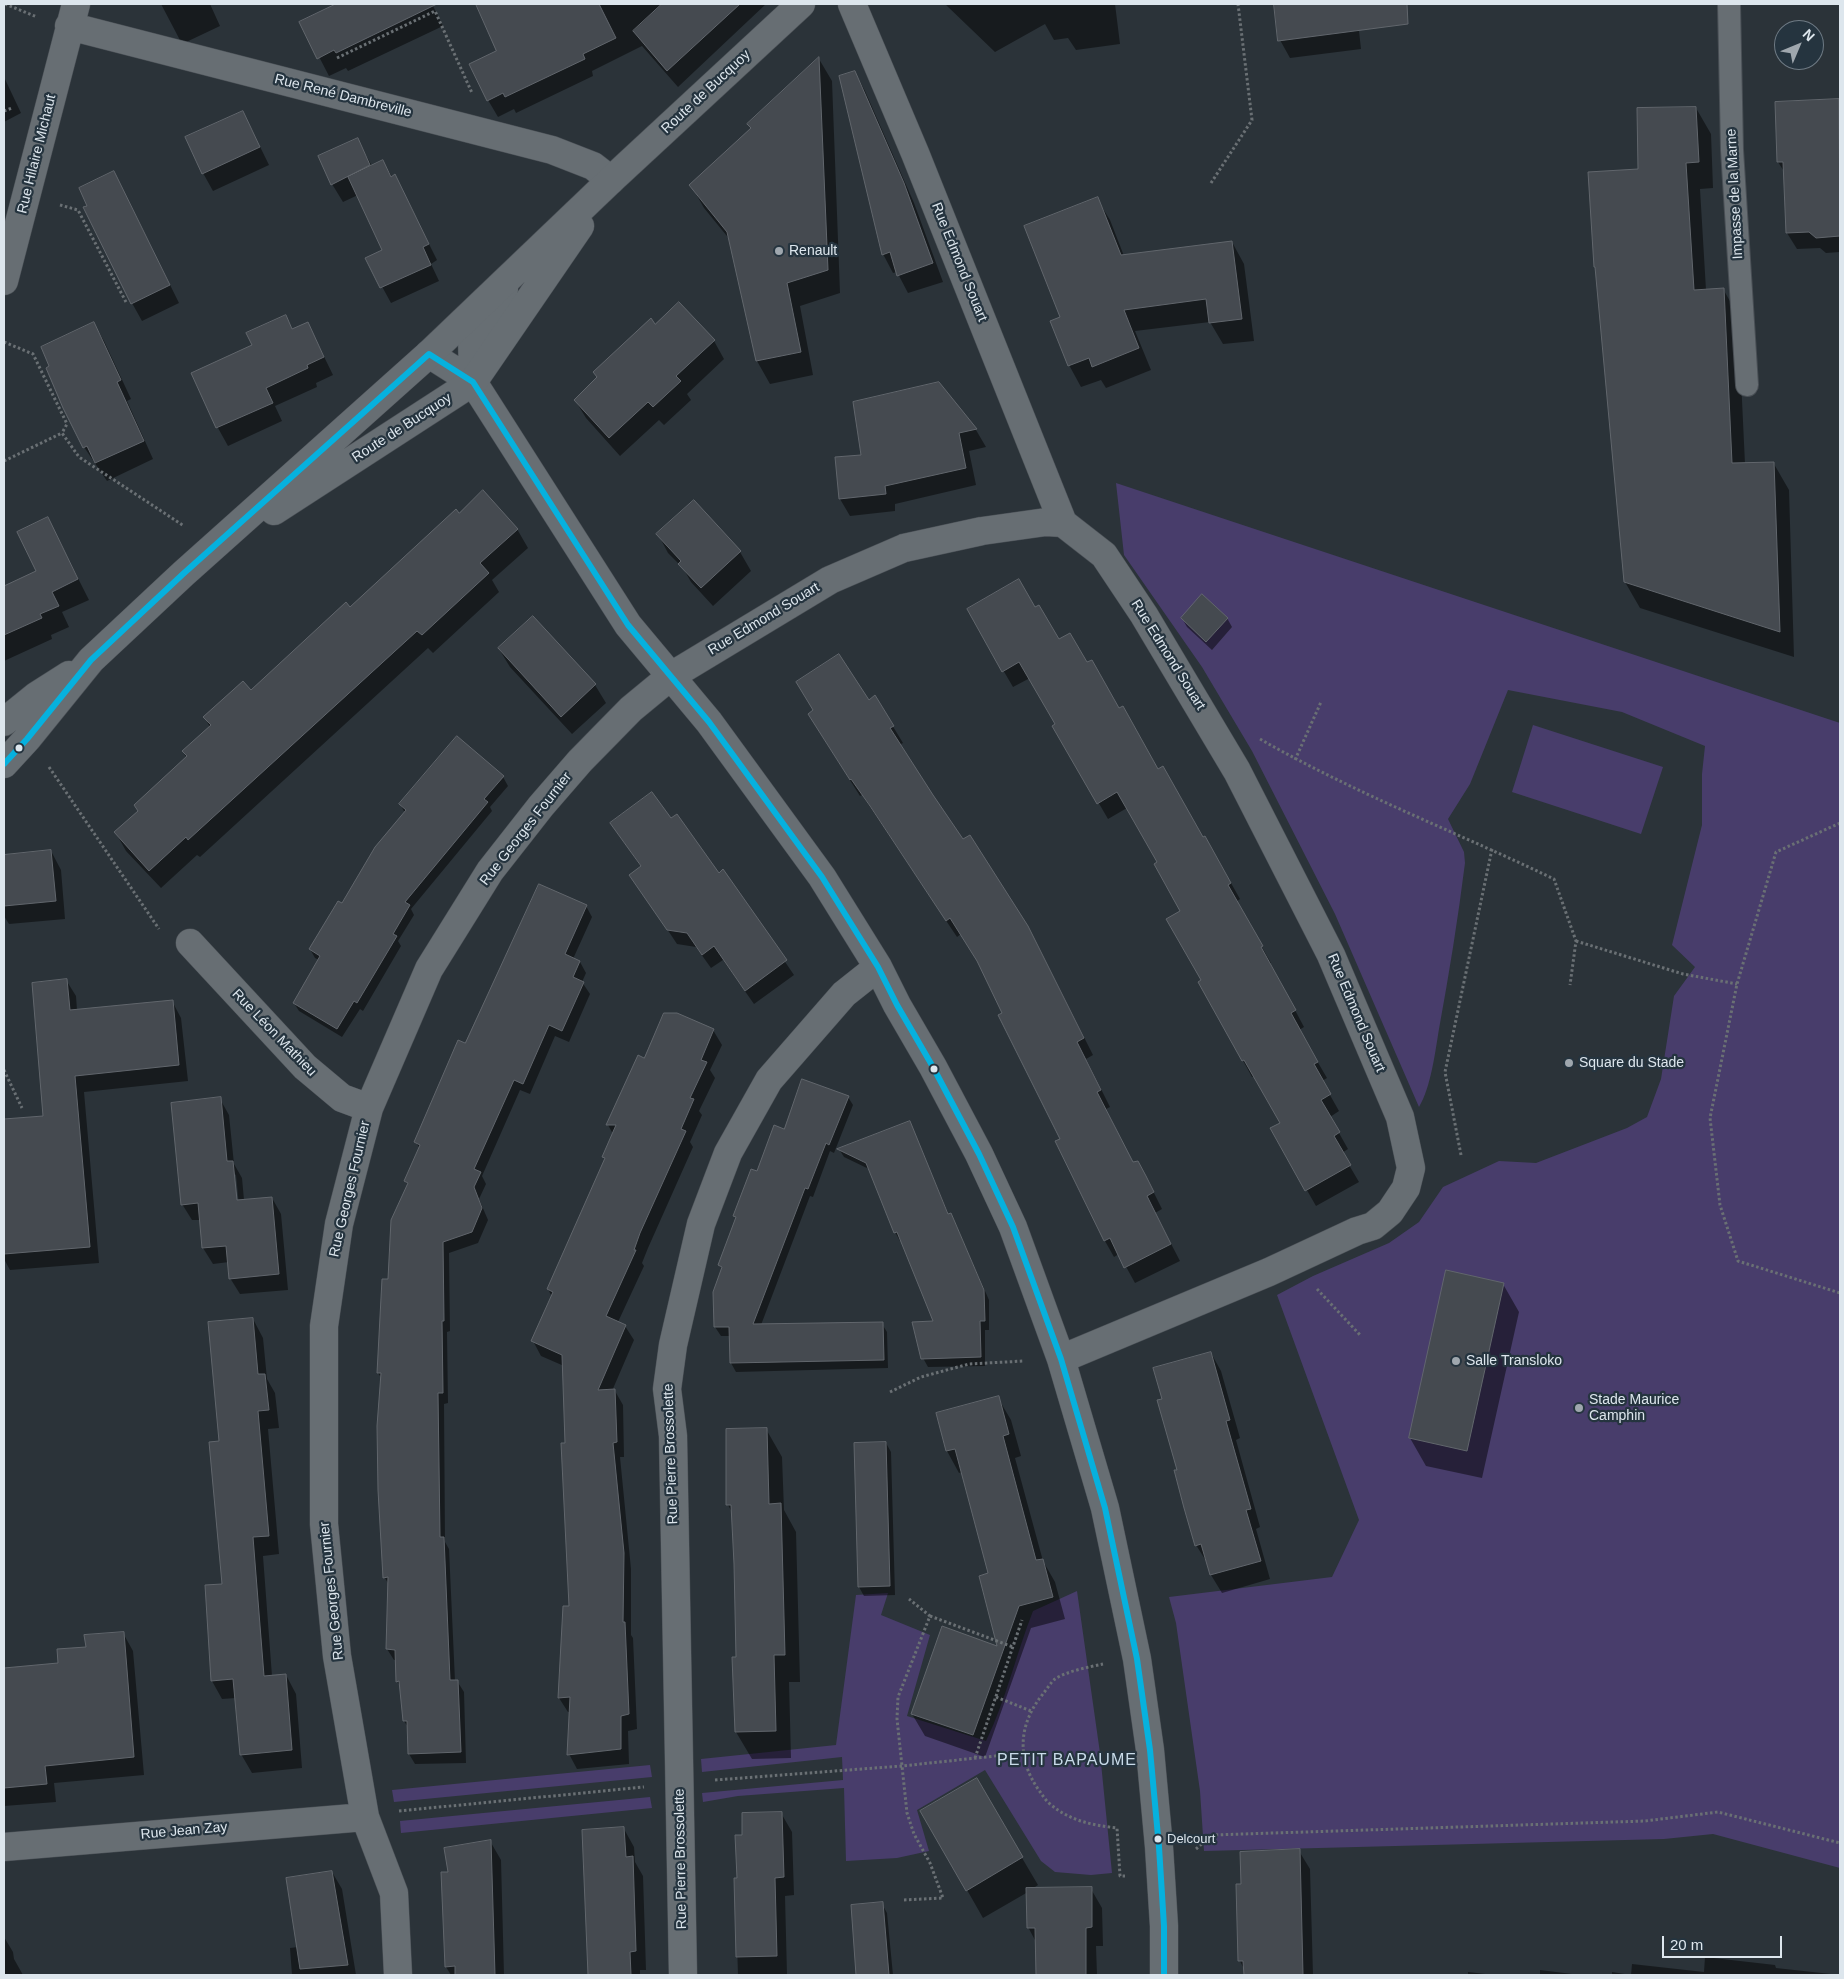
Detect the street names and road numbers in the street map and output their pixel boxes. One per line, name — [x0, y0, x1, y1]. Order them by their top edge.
street label: Route de Bucquoy — [658, 47, 754, 137]
street label: Rue René Dambreville — [273, 71, 413, 121]
street label: Rue Hilaire Michaut — [14, 93, 60, 215]
street label: Impasse de la Marne — [1723, 128, 1747, 260]
street label: Rue Edmond Souart — [927, 200, 991, 324]
street label: Route de Bucquoy — [349, 390, 455, 466]
street label: Rue Edmond Souart — [705, 579, 823, 659]
street label: Rue Edmond Souart — [1127, 597, 1209, 713]
street label: Rue Georges Fournier — [477, 769, 575, 889]
street label: Rue Edmond Souart — [1323, 951, 1389, 1075]
street label: Rue Léon Mathieu — [228, 986, 320, 1080]
street label: Rue Georges Fournier — [326, 1119, 374, 1259]
street label: Rue Pierre Brossolette — [660, 1383, 682, 1525]
street label: Rue Georges Fournier — [316, 1521, 348, 1661]
street label: Rue Pierre Brossolette — [671, 1788, 691, 1930]
street label: Rue Jean Zay — [140, 1819, 228, 1843]

